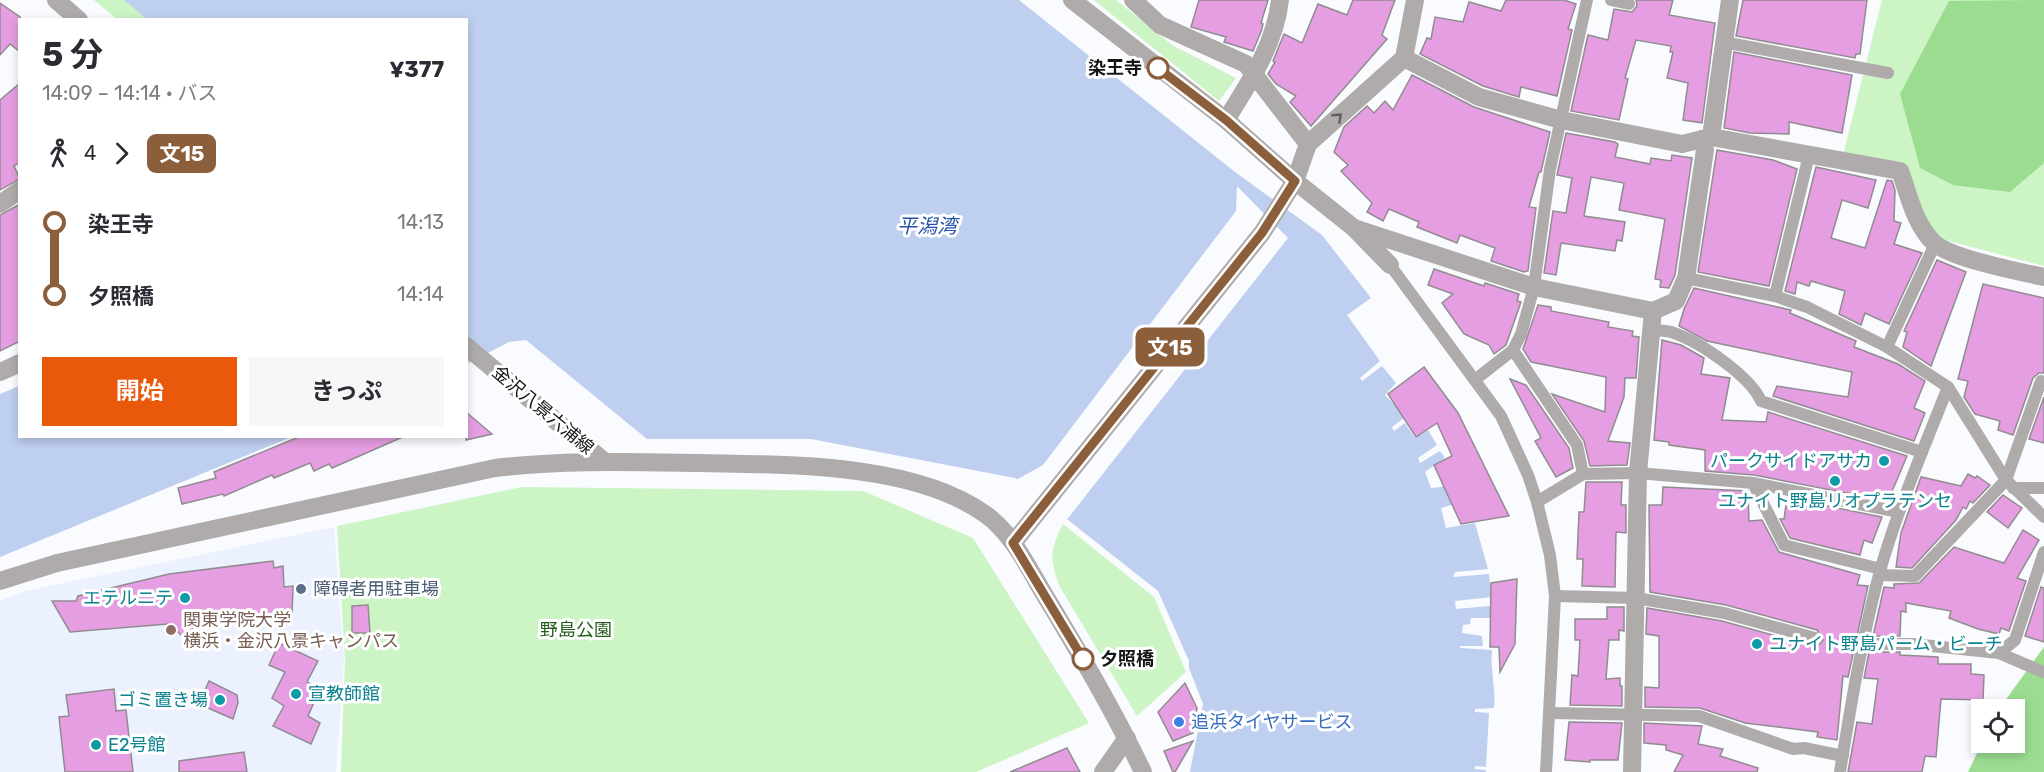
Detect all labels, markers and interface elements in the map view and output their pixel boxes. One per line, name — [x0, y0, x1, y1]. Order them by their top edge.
text: 5 分 — [42, 35, 103, 74]
text: ¥377 — [389, 56, 444, 83]
place label: 染王寺 — [1088, 57, 1142, 79]
marker: 染王寺 — [1147, 57, 1169, 79]
text: 14:09 – 14:14 · バス — [42, 81, 217, 105]
one-way arrow — [1330, 113, 1341, 124]
icon: walk — [42, 137, 75, 170]
icon: forward — [105, 137, 138, 170]
text: 4 — [84, 141, 96, 165]
text: 文15 — [159, 141, 204, 166]
text: 14:13 — [397, 210, 444, 234]
text: 染王寺 — [88, 211, 154, 238]
water label: 平潟湾 — [897, 214, 960, 238]
text: 14:14 — [397, 282, 444, 306]
text: 夕照橋 — [88, 283, 154, 310]
line badge: 文15 — [1136, 328, 1204, 366]
text: 文15 — [1147, 335, 1193, 360]
button: 開始 — [42, 357, 237, 426]
button: きっぷ — [249, 357, 444, 426]
street label: 金沢八景六浦線 — [488, 361, 598, 459]
place label: パークサイドアサカ — [1710, 450, 1872, 472]
marker: パークサイドアサカ — [1877, 454, 1891, 468]
marker: ユナイト野島リオプラテンセ — [1828, 474, 1842, 488]
place label: ユナイト野島リオプラテンセ — [1718, 490, 1952, 512]
place label: 障碍者用駐車場 — [313, 578, 439, 600]
marker: 障碍者用駐車場 — [294, 582, 308, 596]
place label: エテルニテ — [83, 587, 173, 609]
marker: エテルニテ — [178, 591, 192, 605]
place label: 関東学院大学 横浜・金沢八景キャンパス — [183, 609, 399, 652]
park label: 野島公園 — [540, 619, 612, 641]
marker: 関東学院大学 横浜・金沢八景キャンパス — [164, 623, 178, 637]
place label: ユナイト野島パーム・ビーチ — [1769, 633, 2002, 655]
marker: ユナイト野島パーム・ビーチ — [1750, 637, 1764, 651]
marker: 夕照橋 — [1072, 648, 1094, 670]
place label: 夕照橋 — [1100, 648, 1154, 670]
place label: 宣教師館 — [308, 683, 380, 705]
marker: 宣教師館 — [289, 687, 303, 701]
place label: ゴミ置き場 — [118, 689, 208, 711]
marker: ゴミ置き場 — [213, 693, 227, 707]
map controls — [1971, 699, 2025, 753]
button: locate — [1971, 699, 2025, 753]
place label: 追浜タイヤサービス — [1191, 711, 1352, 733]
marker: 追浜タイヤサービス — [1172, 715, 1186, 729]
place label: E2号館 — [108, 734, 165, 756]
marker: E2号館 — [89, 738, 103, 752]

